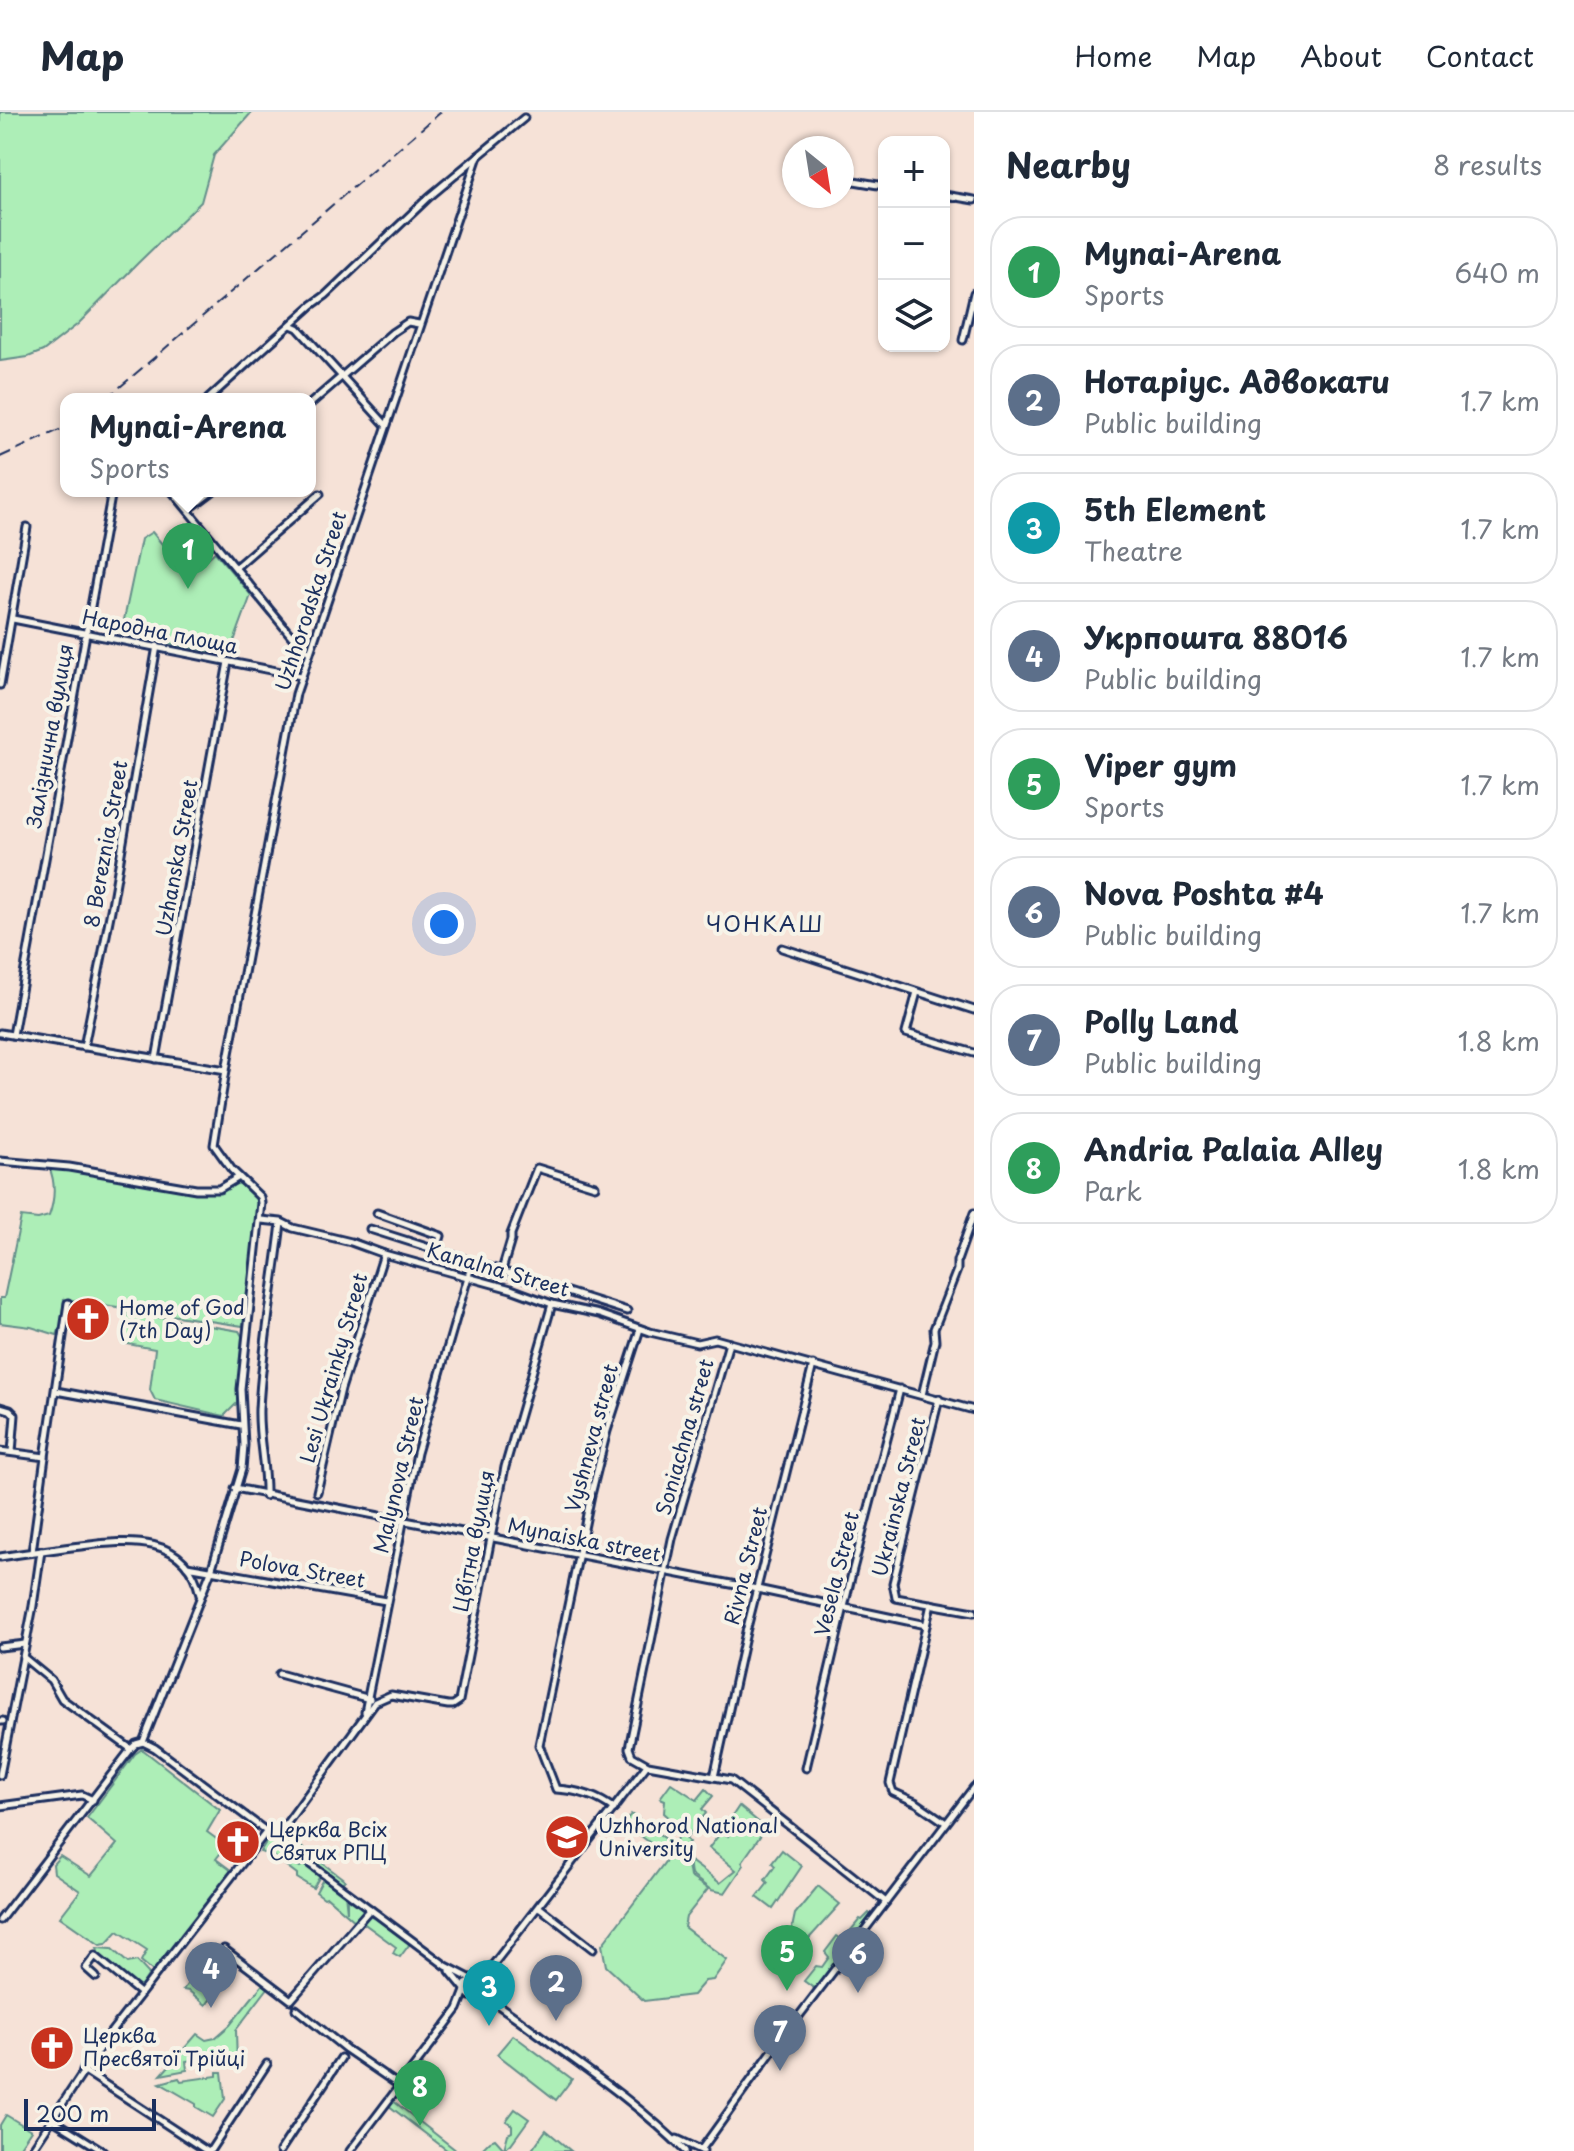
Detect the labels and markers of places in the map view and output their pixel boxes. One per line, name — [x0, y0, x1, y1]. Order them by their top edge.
pin: 1 — [162, 523, 214, 589]
place label: Home of God (7th Day) — [119, 1292, 245, 1345]
church icon: Home of God (7th Day) — [64, 1295, 112, 1343]
place label: Uzhhorod National University — [598, 1810, 778, 1863]
school or university icon: Uzhhorod National University — [543, 1813, 591, 1861]
place label: Церква Всіх Святих РПЦ — [269, 1814, 387, 1867]
church icon: Церква Всіх Святих РПЦ — [214, 1818, 262, 1866]
pin: 5 — [761, 1925, 813, 1991]
pin: 6 — [832, 1927, 884, 1993]
pin: 4 — [185, 1942, 237, 2008]
pin: 2 — [530, 1955, 582, 2021]
pin: 3 — [463, 1960, 515, 2026]
pin: 7 — [754, 2005, 806, 2071]
place label: Церква Пресвятої Трійці — [83, 2020, 245, 2073]
church icon: Церква Пресвятої Трійці — [28, 2024, 76, 2072]
pin: 8 — [394, 2060, 446, 2126]

